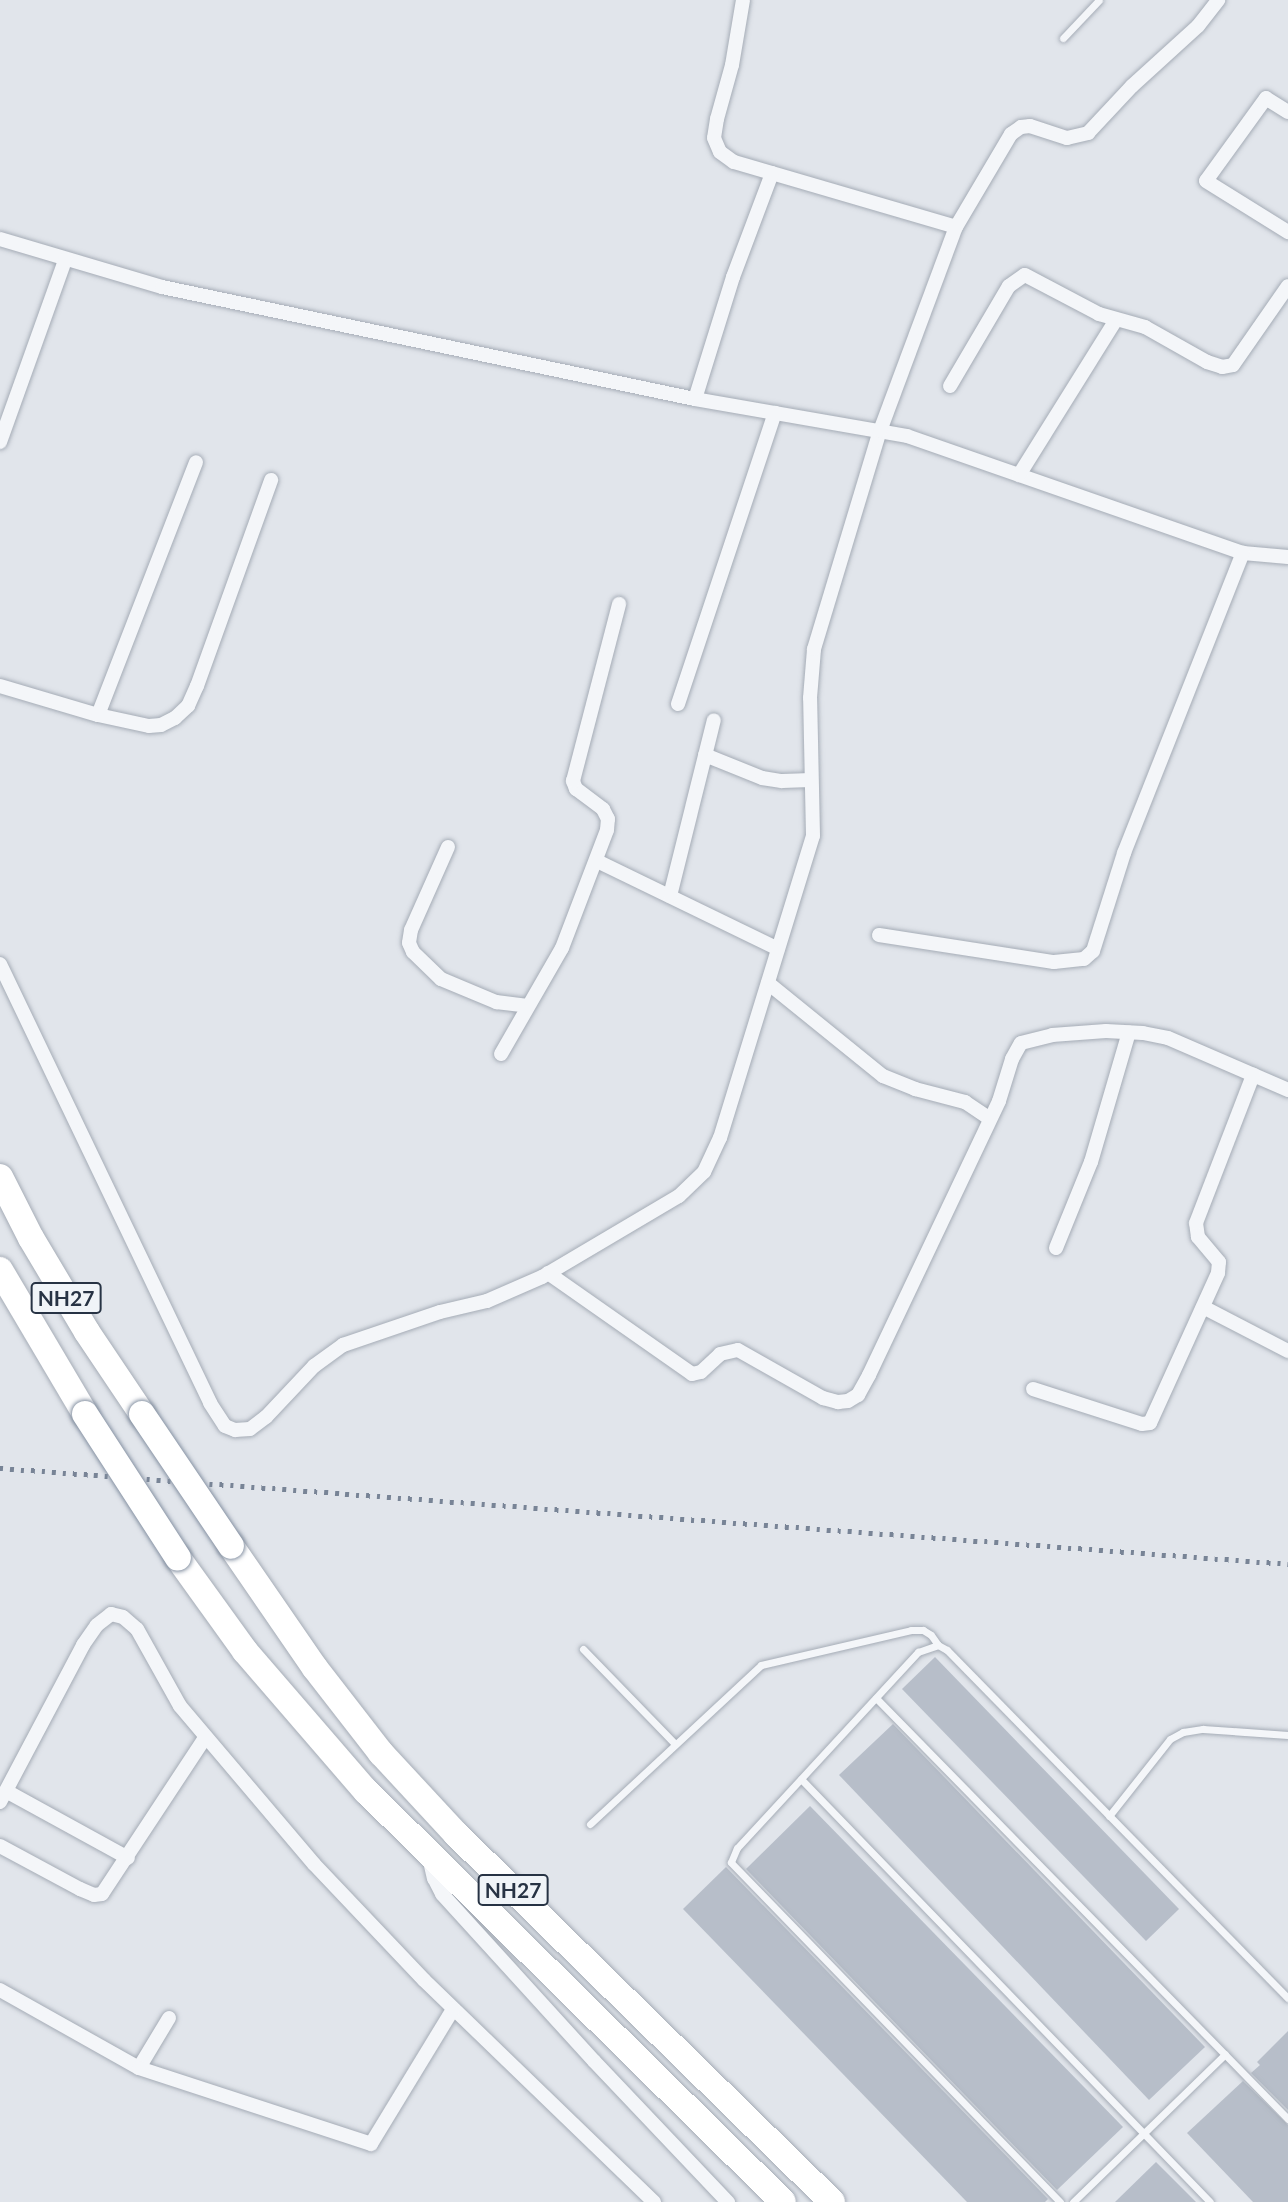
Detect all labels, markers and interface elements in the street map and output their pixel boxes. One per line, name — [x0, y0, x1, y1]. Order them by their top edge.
road number: NH27 — [29, 1280, 103, 1316]
road number: NH27 — [476, 1872, 550, 1908]

